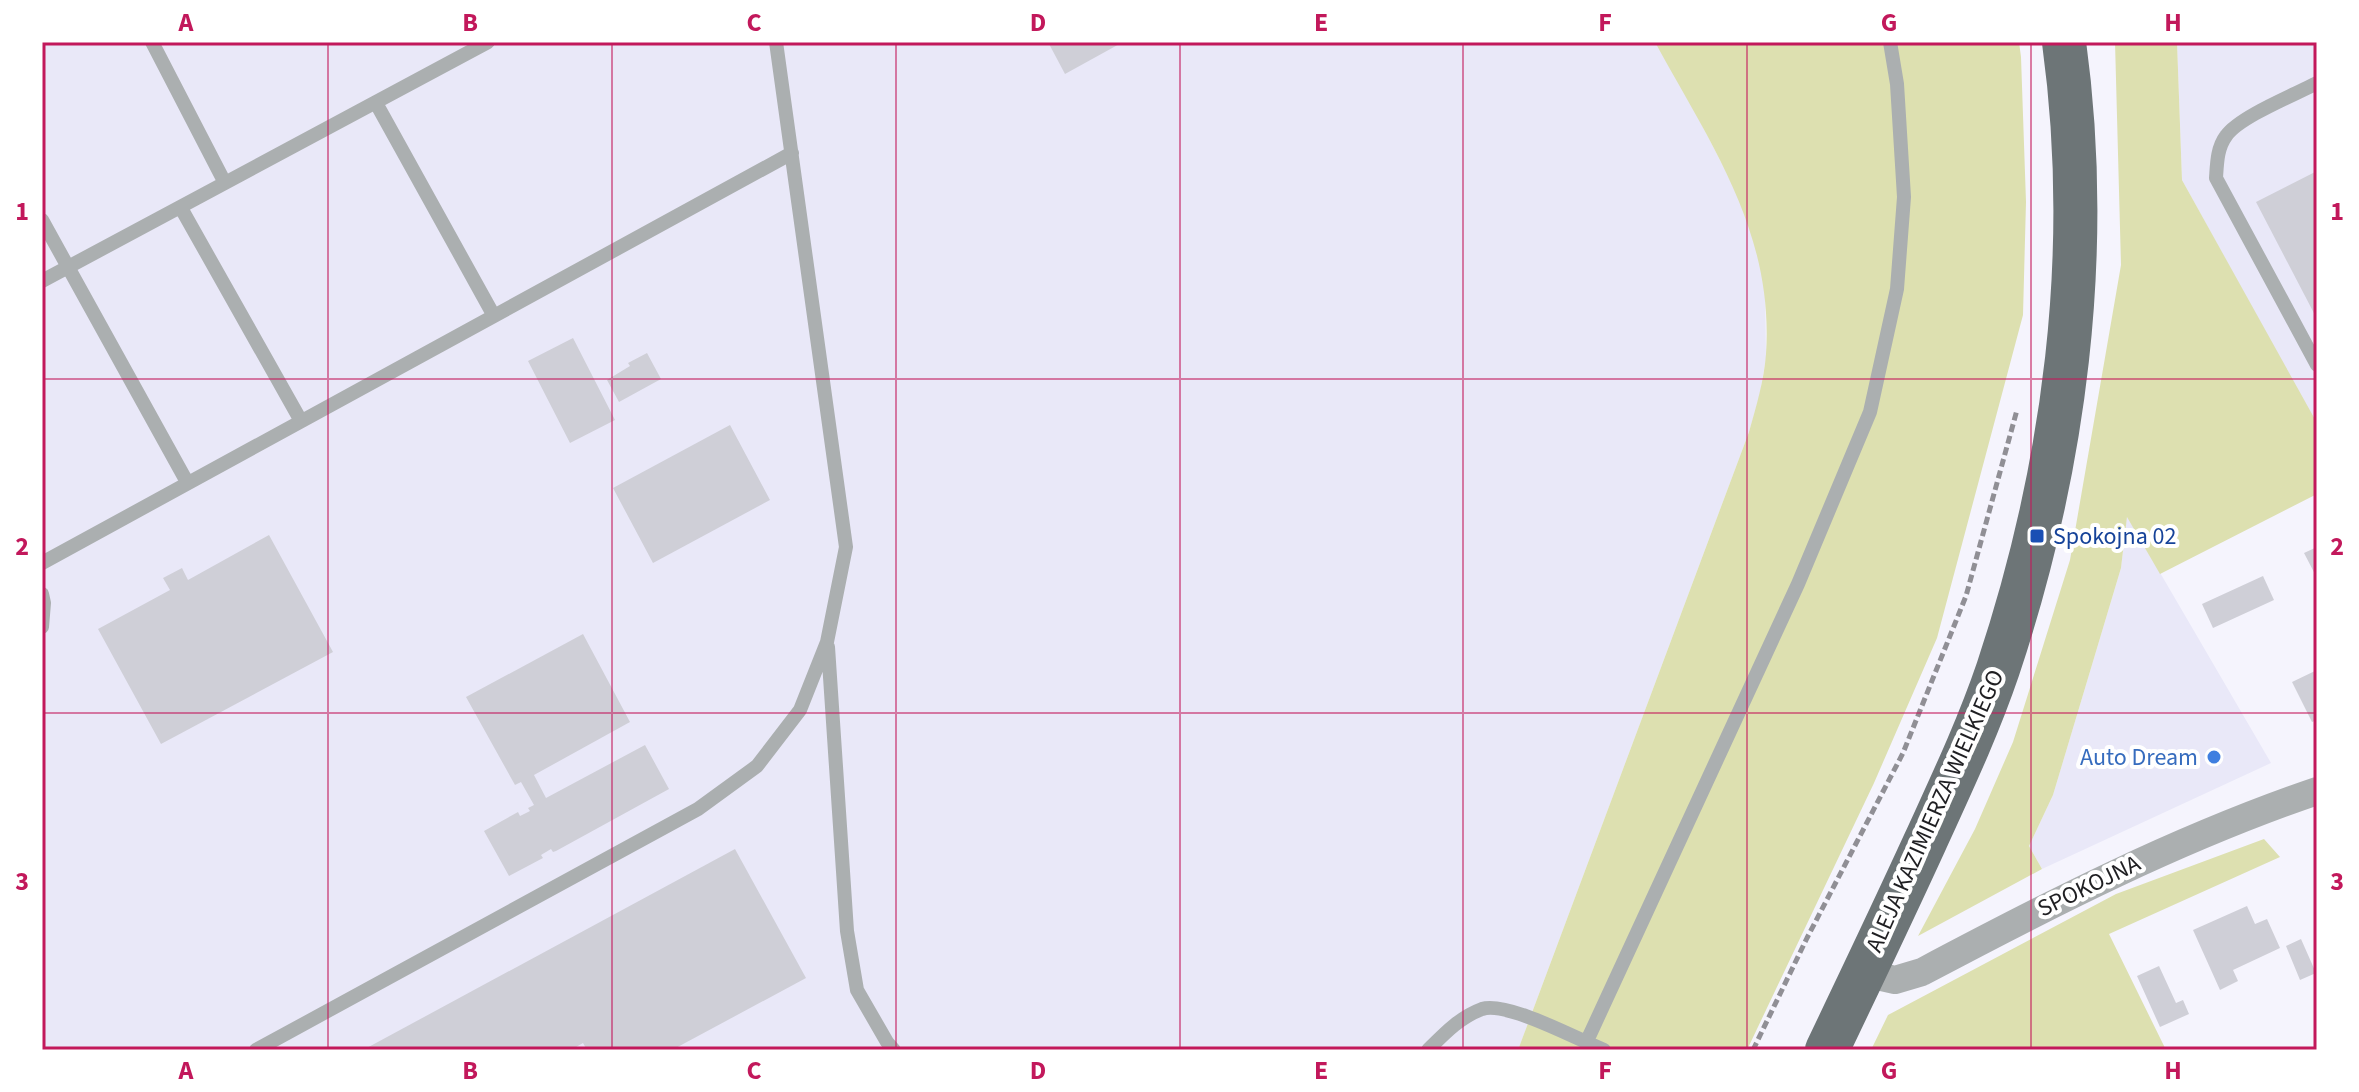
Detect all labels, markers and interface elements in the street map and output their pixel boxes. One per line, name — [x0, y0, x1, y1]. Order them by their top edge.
text: A — [178, 4, 195, 41]
text: B — [462, 4, 478, 41]
text: C — [746, 4, 762, 41]
text: D — [1030, 4, 1046, 41]
text: E — [1314, 4, 1328, 41]
text: F — [1598, 4, 1612, 41]
text: G — [1881, 4, 1897, 41]
text: H — [2164, 4, 2182, 41]
text: 1 — [15, 193, 29, 230]
text: 1 — [2330, 193, 2344, 230]
place label: Spokojna 02 — [2053, 519, 2176, 554]
marker: Spokojna 02 — [2028, 527, 2046, 545]
text: 2 — [15, 528, 29, 565]
text: 2 — [2330, 528, 2344, 565]
street label: ALEJA KAZIMIERZA WIELKIEGO — [1857, 664, 2013, 958]
place label: Auto Dream — [2080, 740, 2198, 775]
marker: Auto Dream — [2205, 748, 2223, 766]
street label: SPOKOJNA — [2032, 846, 2146, 926]
text: 3 — [15, 863, 29, 900]
text: 3 — [2330, 863, 2344, 900]
text: A — [178, 1052, 195, 1089]
text: B — [462, 1052, 478, 1089]
text: C — [746, 1052, 762, 1089]
text: D — [1030, 1052, 1046, 1089]
text: E — [1314, 1052, 1328, 1089]
text: F — [1598, 1052, 1612, 1089]
text: G — [1881, 1052, 1897, 1089]
text: H — [2164, 1052, 2182, 1089]

